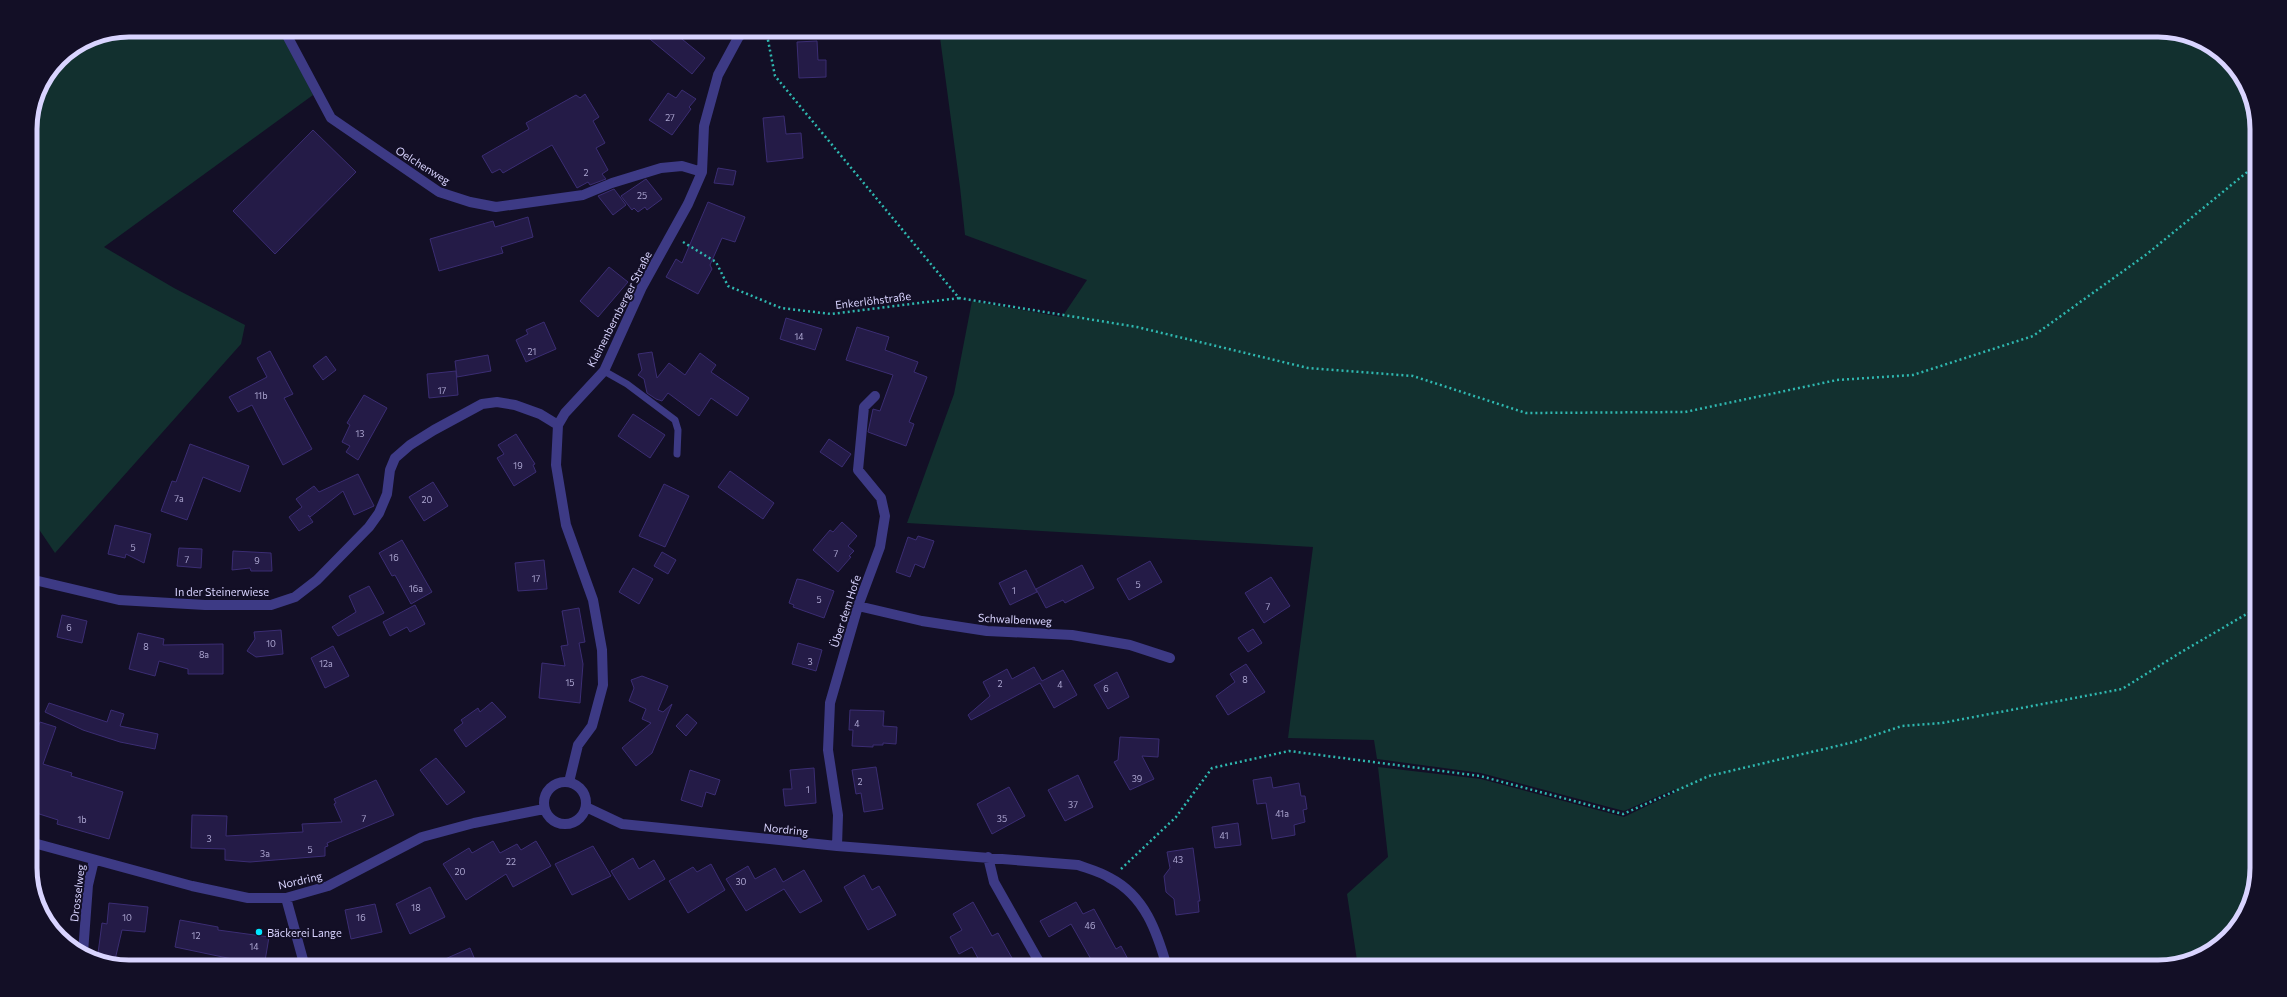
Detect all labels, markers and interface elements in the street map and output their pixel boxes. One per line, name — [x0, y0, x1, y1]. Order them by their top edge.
house number: 27 — [665, 112, 675, 123]
street label: Oelchenweg — [393, 143, 453, 187]
house number: 2 — [584, 167, 589, 178]
house number: 25 — [637, 190, 647, 201]
street label: Kleinenbernberger Straße — [584, 249, 654, 369]
street label: Enkerlöhstraße — [834, 289, 912, 311]
house number: 14 — [794, 331, 804, 342]
house number: 21 — [528, 346, 536, 357]
house number: 17 — [438, 385, 447, 396]
house number: 11b — [254, 390, 268, 401]
house number: 13 — [356, 428, 364, 439]
house number: 19 — [513, 460, 523, 471]
house number: 7a — [174, 493, 184, 504]
house number: 20 — [422, 494, 433, 505]
house number: 5 — [130, 542, 136, 553]
house number: 7 — [834, 548, 839, 559]
house number: 16 — [389, 552, 399, 563]
house number: 7 — [185, 554, 190, 565]
house number: 9 — [254, 555, 260, 566]
house number: 17 — [532, 573, 541, 584]
street label: Über dem Hofe — [826, 573, 863, 649]
house number: 5 — [1135, 579, 1141, 590]
house number: 16a — [409, 583, 423, 594]
street label: In der Steinerwiese — [175, 585, 269, 598]
house number: 1 — [1012, 585, 1016, 596]
house number: 5 — [816, 594, 822, 605]
house number: 7 — [1266, 601, 1271, 612]
street label: Schwalbenweg — [978, 611, 1052, 627]
house number: 6 — [66, 622, 72, 633]
house number: 10 — [266, 638, 276, 649]
house number: 8 — [143, 641, 149, 652]
house number: 8a — [199, 649, 209, 660]
house number: 3 — [807, 656, 813, 667]
house number: 12a — [319, 658, 333, 669]
house number: 8 — [1242, 674, 1248, 685]
house number: 15 — [565, 677, 575, 688]
house number: 2 — [998, 678, 1003, 689]
house number: 4 — [1057, 679, 1063, 690]
house number: 6 — [1103, 683, 1109, 694]
house number: 4 — [854, 718, 860, 729]
house number: 39 — [1132, 773, 1142, 784]
house number: 2 — [858, 776, 863, 787]
house number: 1 — [806, 784, 810, 795]
house number: 37 — [1068, 799, 1078, 810]
house number: 41a — [1275, 808, 1289, 819]
house number: 7 — [362, 813, 367, 824]
house number: 35 — [997, 813, 1007, 824]
house number: 1b — [77, 814, 87, 825]
street label: Nordring — [763, 820, 809, 838]
house number: 41 — [1220, 830, 1228, 841]
house number: 3 — [206, 833, 212, 844]
house number: 5 — [307, 844, 313, 855]
house number: 3a — [260, 848, 270, 859]
house number: 43 — [1173, 854, 1183, 865]
house number: 22 — [506, 856, 516, 867]
street label: Drosselweg — [67, 864, 87, 922]
house number: 20 — [455, 866, 466, 877]
street label: Nordring — [277, 869, 323, 891]
house number: 30 — [735, 876, 747, 887]
house number: 18 — [411, 902, 421, 913]
house number: 10 — [122, 912, 132, 923]
house number: 16 — [356, 912, 366, 923]
house number: 46 — [1085, 920, 1095, 931]
place label: Bäckerei Lange — [267, 926, 342, 939]
marker: Bäckerei Lange — [254, 927, 264, 937]
house number: 12 — [192, 930, 200, 941]
house number: 14 — [249, 941, 259, 952]

